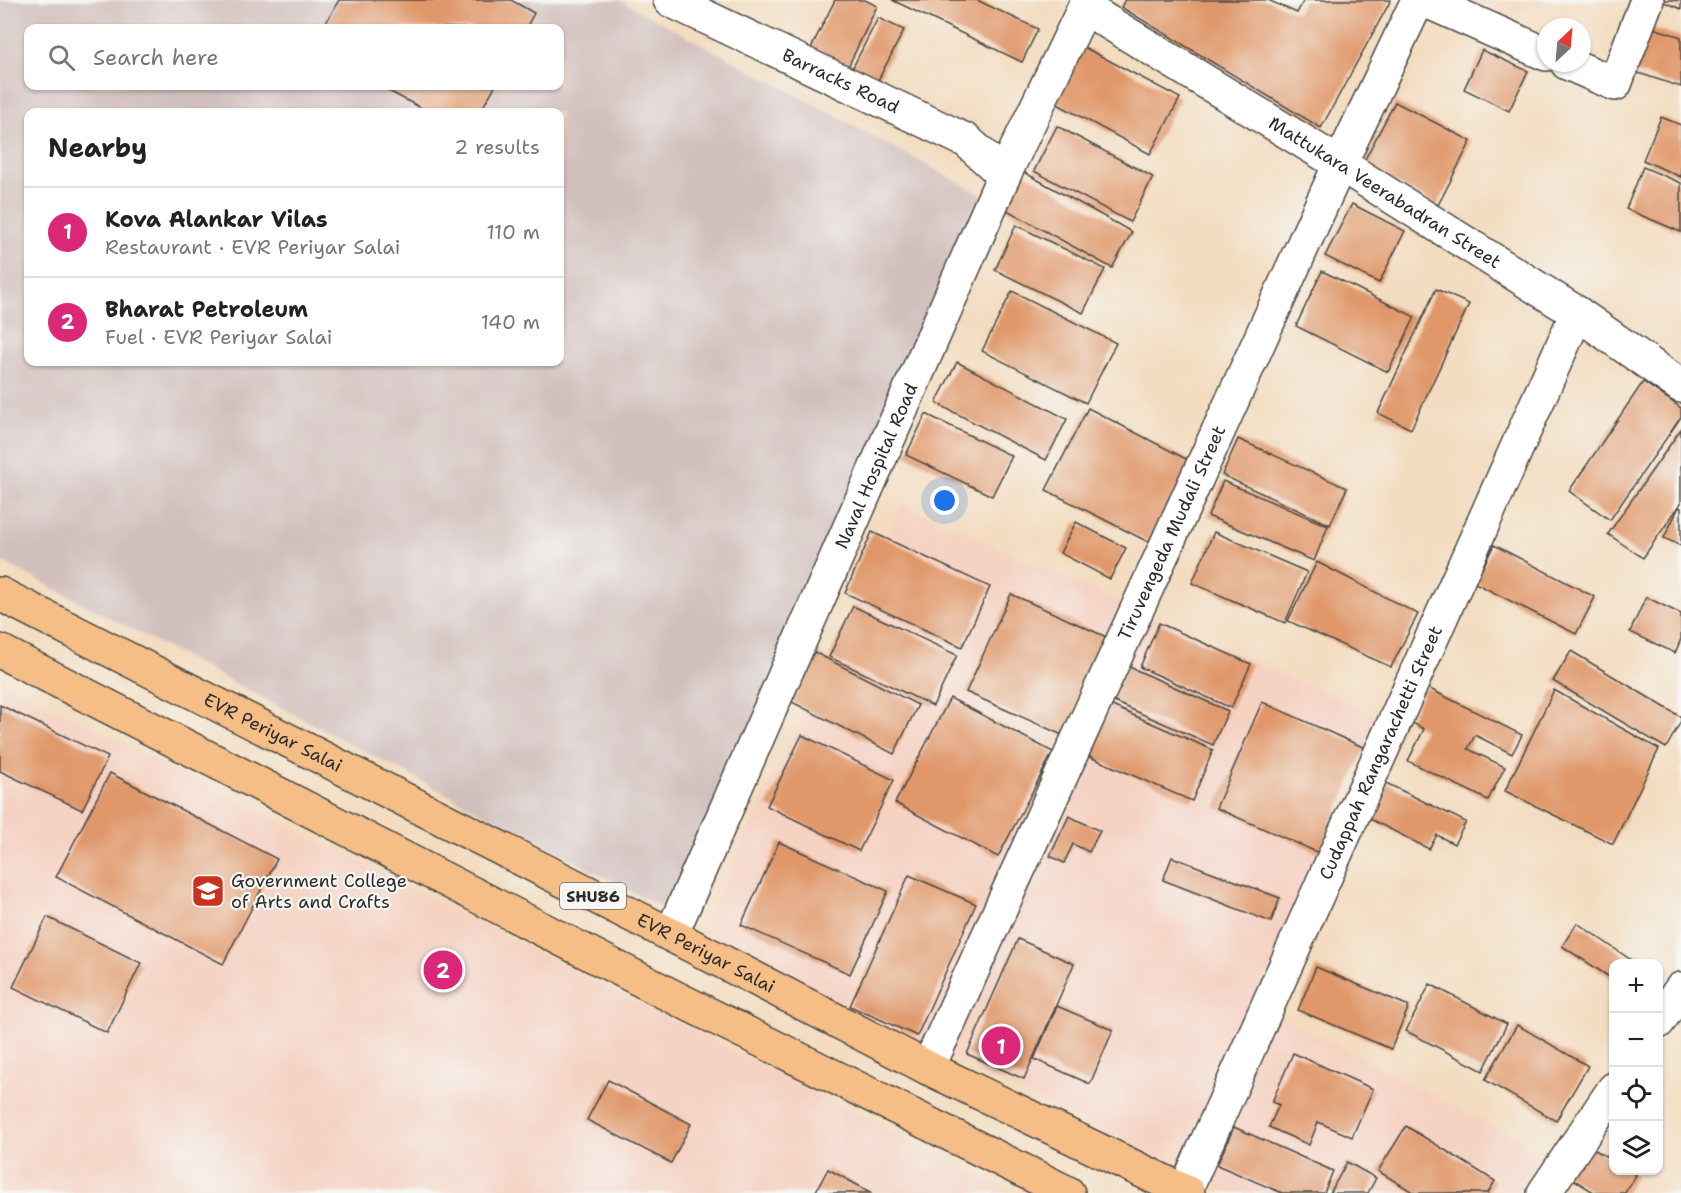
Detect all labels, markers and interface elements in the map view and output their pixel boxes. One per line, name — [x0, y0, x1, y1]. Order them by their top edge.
north arrow — [1537, 18, 1591, 72]
search box — [24, 24, 564, 90]
icon: search — [45, 41, 78, 74]
text: Search here — [93, 43, 219, 72]
street label: Barracks Road — [778, 43, 903, 119]
street label: Mattukara Veerabadran Street — [1264, 111, 1505, 274]
text: Nearby — [48, 130, 147, 165]
text: 2 results — [454, 134, 540, 160]
text: Kova Alankar Vilas — [105, 205, 328, 234]
text: 1 — [63, 219, 72, 245]
text: 110 m — [486, 219, 540, 245]
text: Restaurant · EVR Periyar Salai — [105, 234, 400, 260]
text: Bharat Petroleum — [105, 295, 308, 324]
text: 2 — [61, 309, 75, 335]
text: 140 m — [481, 309, 540, 335]
text: Fuel · EVR Periyar Salai — [105, 324, 333, 350]
street label: Naval Hospital Road — [830, 379, 923, 553]
street label: Tiruvengeda Mudali Street — [1113, 422, 1231, 644]
your location — [930, 486, 959, 515]
street label: Cudappah Rangarachetti Street — [1313, 622, 1448, 884]
street label: EVR Periyar Salai — [199, 687, 346, 778]
place label: Government College of Arts and Crafts — [231, 869, 407, 914]
school or university icon: Government College of Arts and Crafts — [190, 873, 226, 909]
road number: SHU86 — [560, 883, 626, 909]
street label: EVR Periyar Salai — [633, 908, 779, 999]
pin: 2 — [424, 948, 462, 992]
map controls — [1609, 959, 1663, 1175]
button: + — [1609, 959, 1663, 1013]
button: − — [1609, 1013, 1663, 1067]
pin: 1 — [982, 1024, 1020, 1068]
button: locate — [1609, 1067, 1663, 1121]
button: layers — [1609, 1121, 1663, 1175]

